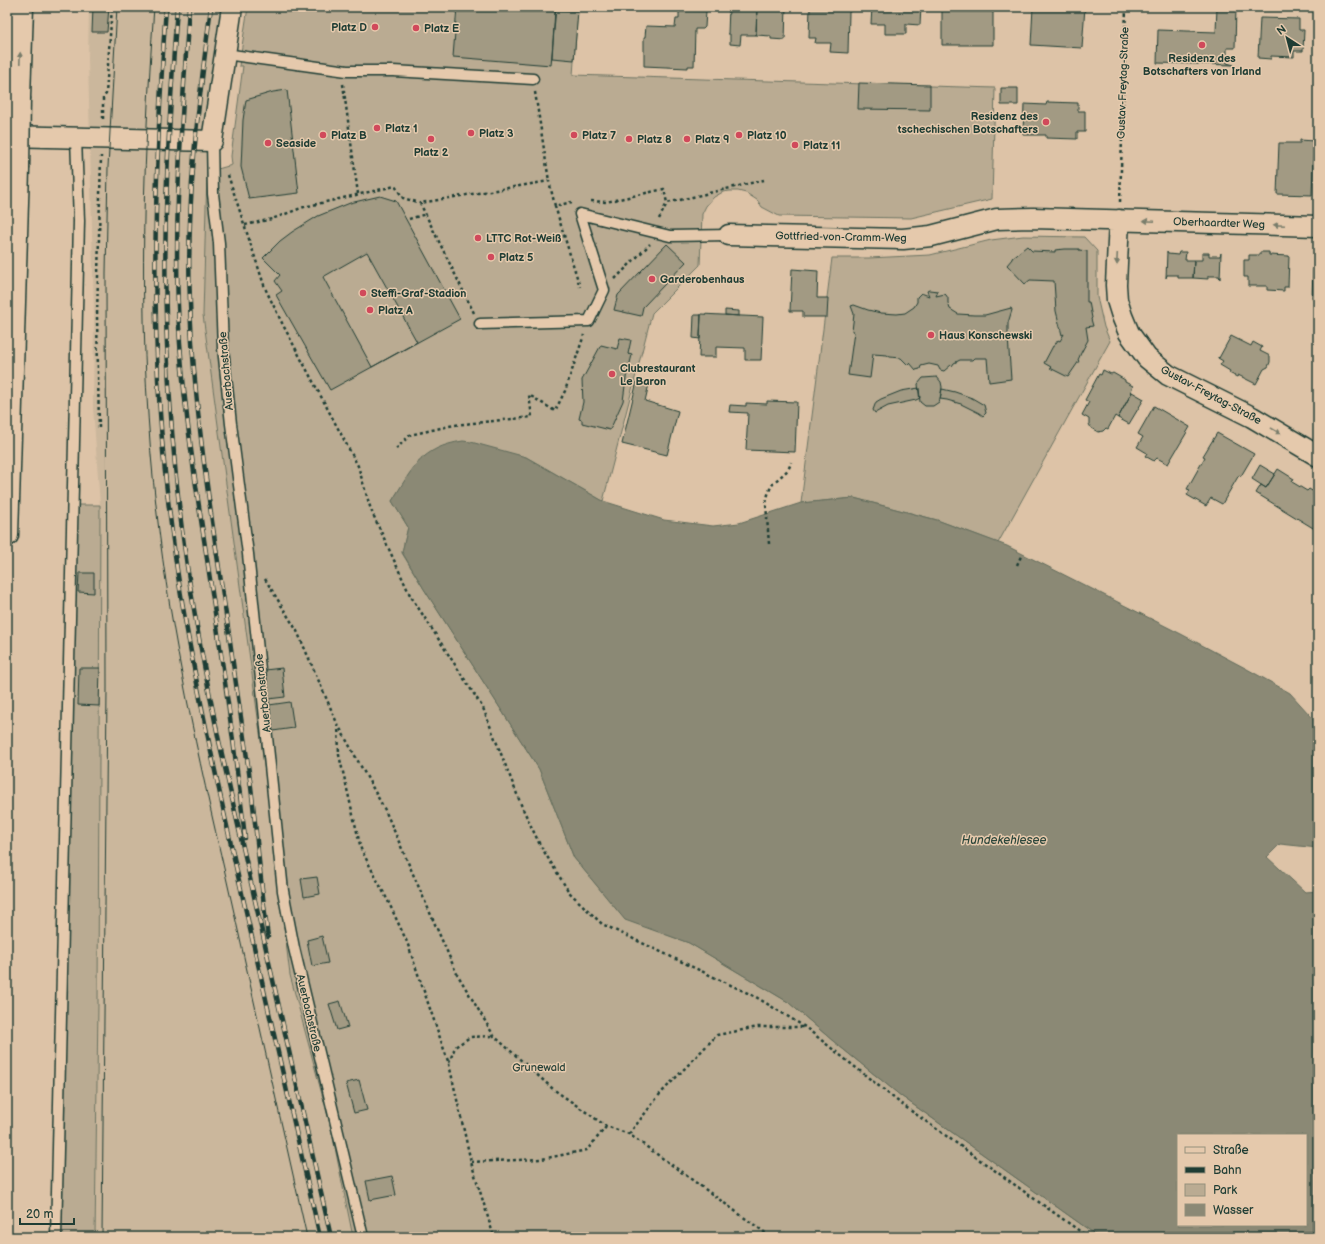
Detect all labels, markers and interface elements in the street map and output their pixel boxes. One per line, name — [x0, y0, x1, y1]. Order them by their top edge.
north arrow — [1267, 18, 1307, 58]
place label: Platz D — [331, 21, 367, 34]
marker: Platz D — [370, 22, 380, 32]
place label: Platz E — [424, 22, 459, 35]
marker: Platz E — [411, 23, 421, 33]
text: N — [1274, 23, 1289, 38]
street label: Gustav-Freytag-Straße — [1115, 26, 1131, 139]
marker: Residenz des Botschafters von Irland — [1197, 40, 1207, 50]
one-way arrow — [17, 51, 23, 64]
place label: Residenz des Botschafters von Irland — [1143, 52, 1261, 78]
place label: Residenz des tschechischen Botschafters — [897, 110, 1039, 136]
marker: Residenz des tschechischen Botschafters — [1041, 117, 1051, 127]
place label: Platz 1 — [385, 122, 418, 135]
marker: Platz 1 — [372, 123, 382, 133]
place label: Platz 3 — [479, 127, 514, 140]
marker: Platz 3 — [466, 128, 476, 138]
place label: Platz B — [331, 129, 367, 142]
place label: Platz 7 — [582, 129, 616, 142]
place label: Platz 10 — [747, 129, 787, 142]
marker: Platz B — [318, 130, 328, 140]
marker: Platz 7 — [569, 130, 579, 140]
marker: Platz 10 — [734, 130, 744, 140]
place label: Platz 8 — [637, 133, 672, 146]
place label: Platz 9 — [695, 133, 729, 146]
marker: Platz 2 — [426, 134, 436, 144]
marker: Platz 8 — [624, 134, 634, 144]
marker: Platz 9 — [682, 134, 692, 144]
place label: Seaside — [276, 137, 316, 150]
marker: Seaside — [263, 138, 273, 148]
place label: Platz 11 — [803, 139, 840, 152]
marker: Platz 11 — [790, 140, 800, 150]
place label: Platz 2 — [414, 146, 449, 159]
street label: Oberhaardter Weg — [1173, 215, 1265, 231]
one-way arrow — [1142, 218, 1155, 224]
one-way arrow — [1272, 222, 1285, 228]
street label: Gottfried-von-Cramm-Weg — [775, 229, 907, 245]
place label: LTTC Rot-Weiß — [486, 232, 562, 245]
marker: LTTC Rot-Weiß — [473, 233, 483, 243]
place label: Platz 5 — [499, 251, 534, 264]
marker: Platz 5 — [486, 252, 496, 262]
one-way arrow — [1114, 253, 1120, 266]
place label: Garderobenhaus — [660, 273, 745, 286]
marker: Garderobenhaus — [647, 274, 657, 284]
place label: Steffi-Graf-Stadion — [371, 287, 467, 300]
marker: Steffi-Graf-Stadion — [358, 288, 368, 298]
place label: Platz A — [378, 304, 413, 317]
marker: Platz A — [365, 305, 375, 315]
place label: Haus Konschewski — [939, 329, 1033, 342]
marker: Haus Konschewski — [926, 330, 936, 340]
street label: Auerbachstraße — [216, 331, 236, 411]
place label: Clubrestaurant Le Baron — [620, 362, 696, 388]
street label: Gustav-Freytag-Straße — [1158, 363, 1264, 427]
marker: Clubrestaurant Le Baron — [607, 369, 617, 379]
one-way arrow — [1270, 428, 1282, 435]
street label: Auerbachstraße — [252, 653, 274, 733]
water label: Hundekehlesee — [962, 833, 1046, 848]
street label: Auerbachstraße — [294, 973, 324, 1053]
park label: Grunewald — [512, 1061, 566, 1074]
legend — [1177, 1134, 1307, 1226]
text: Straße — [1213, 1143, 1249, 1158]
text: Bahn — [1213, 1163, 1242, 1178]
text: Park — [1213, 1183, 1237, 1198]
scale bar — [20, 1200, 74, 1226]
text: Wasser — [1213, 1203, 1254, 1218]
text: 20 m — [26, 1207, 53, 1222]

